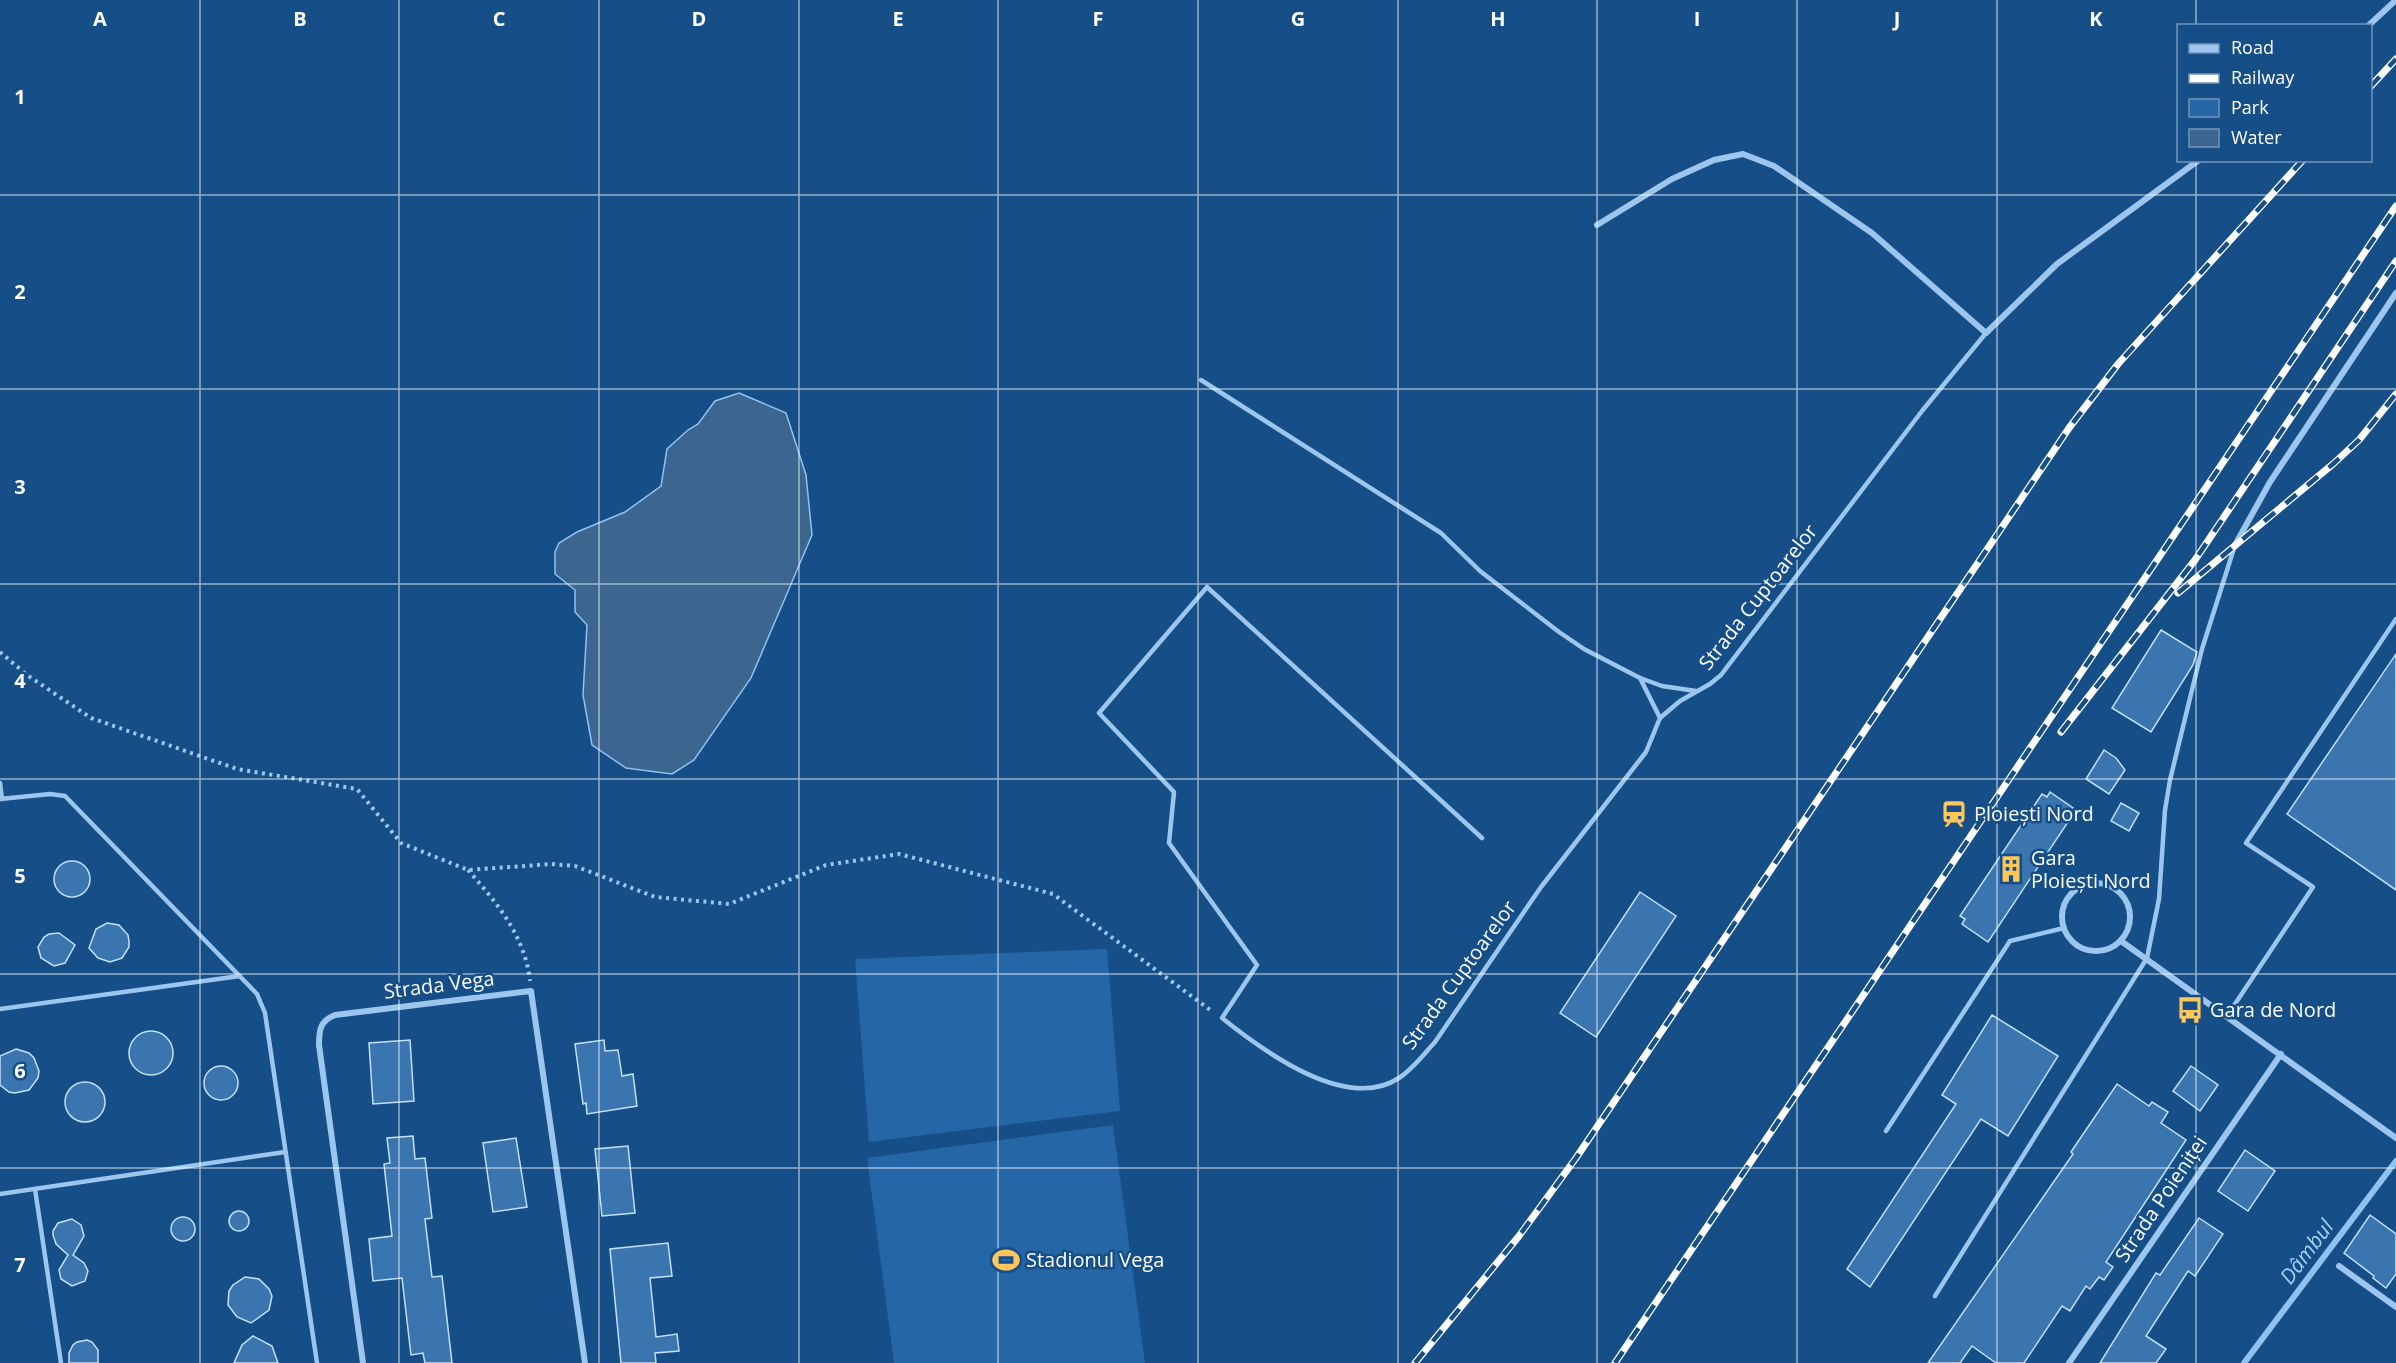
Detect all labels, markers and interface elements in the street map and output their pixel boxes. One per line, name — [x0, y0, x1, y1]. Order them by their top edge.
text: A — [93, 5, 107, 32]
text: B — [293, 5, 307, 32]
text: C — [493, 5, 506, 32]
text: D — [692, 5, 706, 32]
text: E — [892, 5, 904, 32]
text: F — [1093, 5, 1103, 32]
text: G — [1291, 5, 1305, 32]
text: H — [1490, 5, 1506, 32]
text: I — [1694, 5, 1700, 32]
text: J — [1892, 5, 1900, 32]
text: K — [2089, 5, 2103, 32]
legend — [2177, 24, 2372, 162]
text: Road — [2231, 35, 2274, 59]
text: Railway — [2231, 65, 2295, 89]
text: 1 — [14, 83, 26, 110]
text: Park — [2231, 95, 2269, 119]
text: Water — [2231, 125, 2282, 149]
text: 2 — [14, 278, 26, 305]
text: 3 — [14, 473, 26, 500]
street label: Strada Cuptoarelor — [1692, 518, 1823, 675]
text: 4 — [14, 667, 26, 694]
station icon: Ploiești Nord — [1939, 799, 1969, 829]
place label: Ploiești Nord — [1974, 800, 2094, 827]
place label: Gara Ploiești Nord — [2031, 844, 2151, 894]
building icon: Gara Ploiești Nord — [1996, 854, 2026, 884]
text: 5 — [14, 862, 26, 889]
street label: Strada Cuptoarelor — [1395, 895, 1522, 1055]
street label: Strada Vega — [382, 964, 496, 1005]
bus stop icon: Gara de Nord — [2175, 995, 2205, 1025]
place label: Gara de Nord — [2210, 996, 2336, 1023]
text: 6 — [14, 1057, 26, 1084]
street label: Strada Poieniței — [2108, 1130, 2213, 1267]
water label: Dâmbul — [2273, 1213, 2340, 1289]
sports icon: Stadionul Vega — [991, 1245, 1021, 1275]
place label: Stadionul Vega — [1026, 1246, 1164, 1273]
text: 7 — [14, 1251, 26, 1278]

